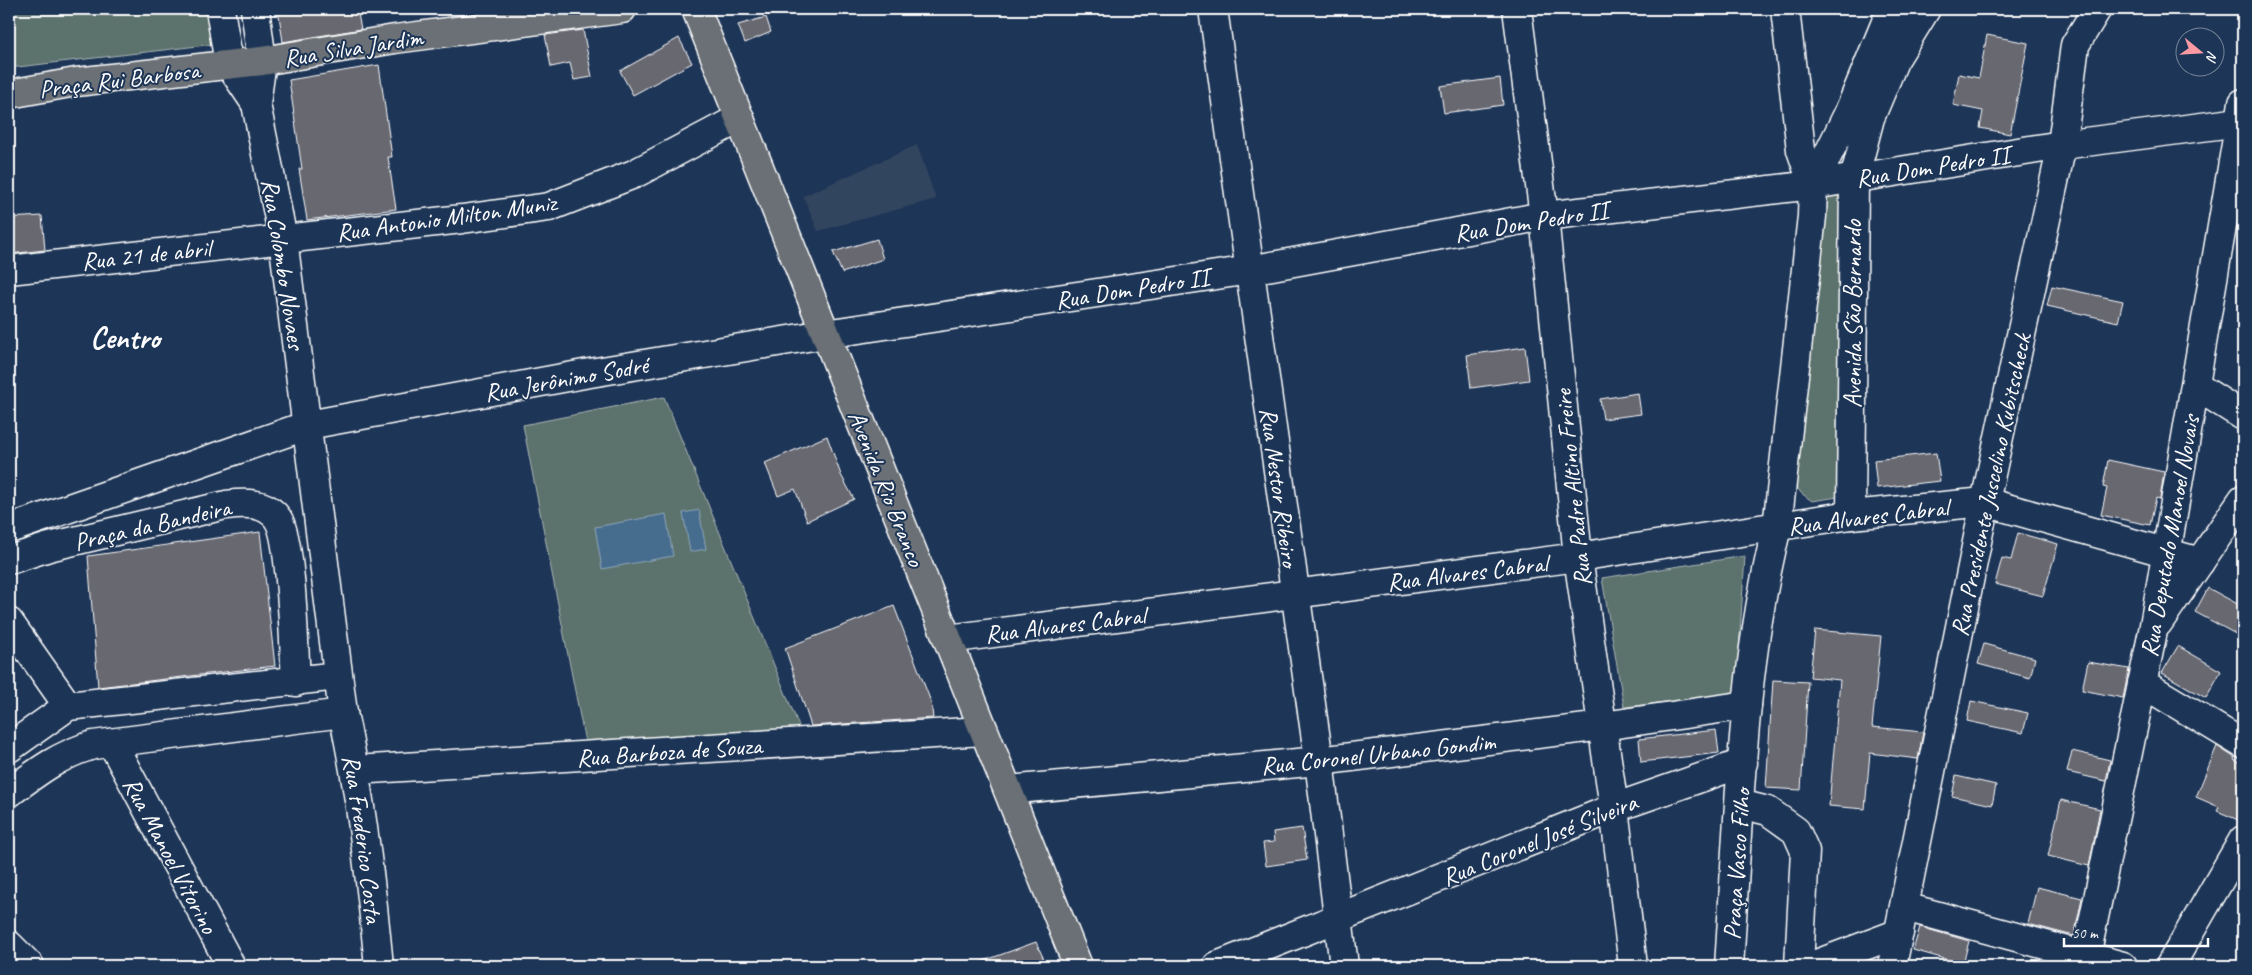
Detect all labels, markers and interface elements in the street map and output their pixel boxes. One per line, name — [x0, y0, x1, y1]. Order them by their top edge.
street label: Rua Silva Jardim — [281, 21, 427, 75]
north arrow — [2174, 28, 2224, 78]
text: N — [2202, 49, 2221, 65]
street label: Praça Rui Barbosa — [37, 54, 204, 106]
street label: Rua Dom Pedro II — [1853, 138, 2017, 195]
street label: Rua Colombo Novaes — [254, 177, 313, 354]
street label: Rua Antonio Milton Muniz — [334, 186, 560, 249]
street label: Rua Dom Pedro II — [1452, 193, 1615, 250]
street label: Avenida São Bernardo — [1837, 219, 1869, 408]
street label: Rua 21 de abril — [80, 232, 217, 278]
street label: Rua Dom Pedro II — [1053, 260, 1216, 317]
district label: Centro — [90, 319, 163, 357]
street label: Rua Presidente Juscelino Kubitscheck — [1943, 329, 2039, 639]
street label: Rua Jerônimo Sodré — [482, 348, 654, 409]
street label: Rua Padre Altino Freire — [1547, 386, 1599, 588]
street label: Rua Nestor Ribeiro — [1252, 405, 1306, 572]
street label: Avenida Rio Branco — [840, 406, 932, 572]
street label: Rua Deputado Manoel Novais — [2133, 410, 2207, 659]
street label: Praça da Bandeira — [71, 491, 236, 559]
street label: Rua Alvares Cabral — [1786, 491, 1955, 543]
street label: Rua Alvares Cabral — [1385, 547, 1554, 599]
street label: Rua Alvares Cabral — [983, 599, 1152, 651]
street label: Rua Coronel Urbano Gondim — [1259, 726, 1498, 782]
street label: Rua Barboza de Souza — [575, 729, 766, 774]
street label: Rua Frederico Costa — [335, 752, 390, 927]
street label: Rua Manoel Vitorino — [115, 772, 225, 940]
street label: Praça Vasco Filho — [1716, 784, 1758, 941]
street label: Rua Coronel José Silveira — [1437, 785, 1644, 894]
scale bar — [2064, 915, 2208, 947]
text: 50 m — [2072, 924, 2099, 943]

